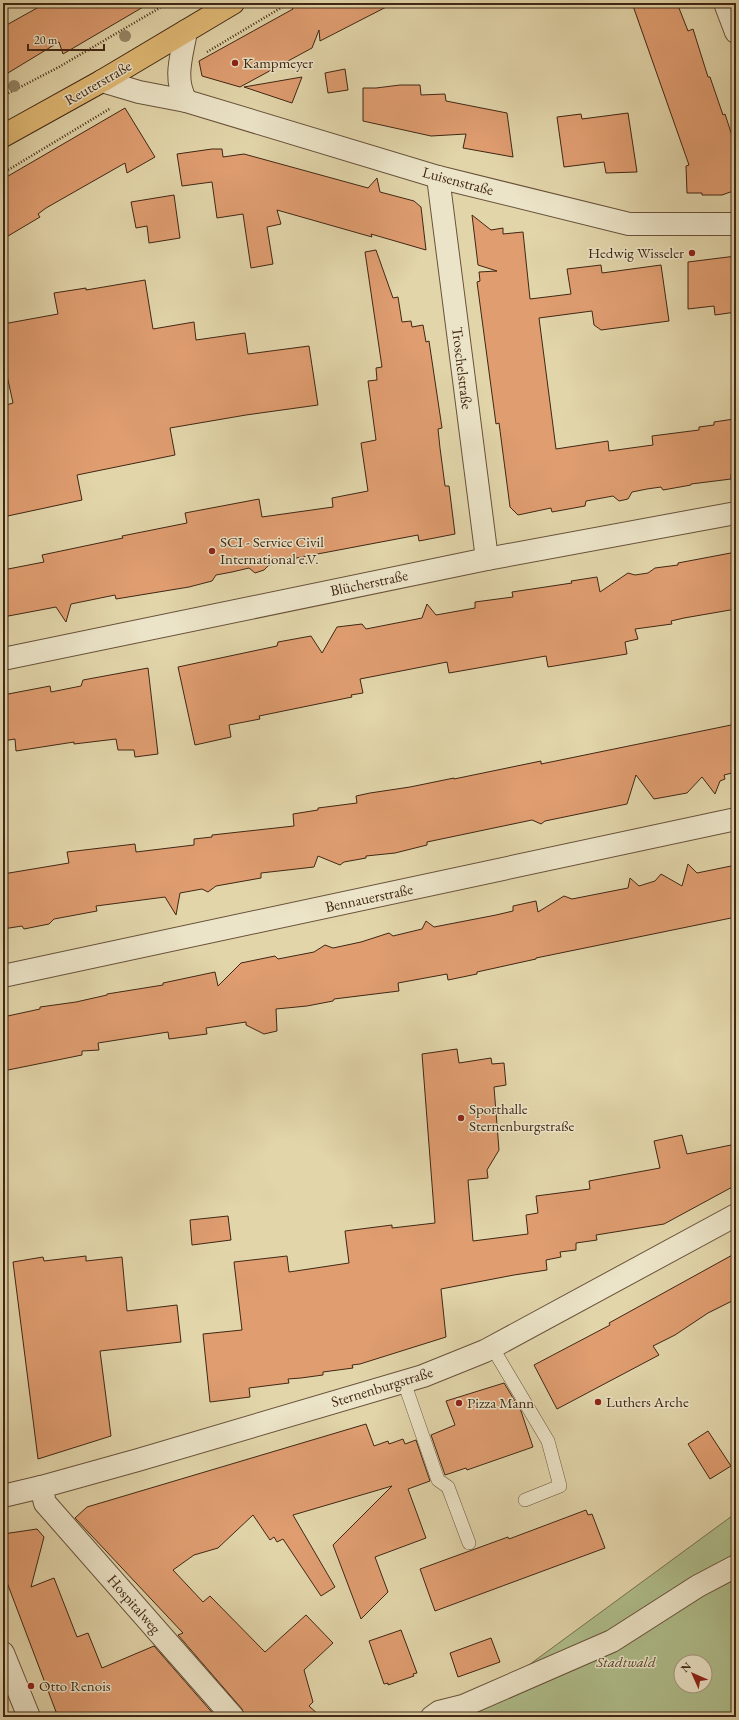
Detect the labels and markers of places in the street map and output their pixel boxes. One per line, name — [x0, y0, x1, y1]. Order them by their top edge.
place label: Kampmeyer — [243, 53, 313, 72]
marker: Kampmeyer — [230, 58, 240, 68]
place label: Hedwig Wisseler — [588, 243, 684, 262]
marker: Hedwig Wisseler — [687, 248, 697, 258]
place label: SCI - Service Civil International e.V. — [220, 532, 324, 568]
marker: SCI - Service Civil International e.V. — [207, 546, 217, 556]
place label: Sporthalle Sternenburgstraße — [469, 1099, 575, 1135]
marker: Sporthalle Sternenburgstraße — [456, 1113, 466, 1123]
place label: Luthers Arche — [606, 1392, 689, 1411]
place label: Pizza Mann — [467, 1393, 534, 1412]
marker: Luthers Arche — [593, 1397, 603, 1407]
marker: Pizza Mann — [454, 1398, 464, 1408]
place label: Otto Renois — [39, 1676, 111, 1695]
marker: Otto Renois — [26, 1681, 36, 1691]

